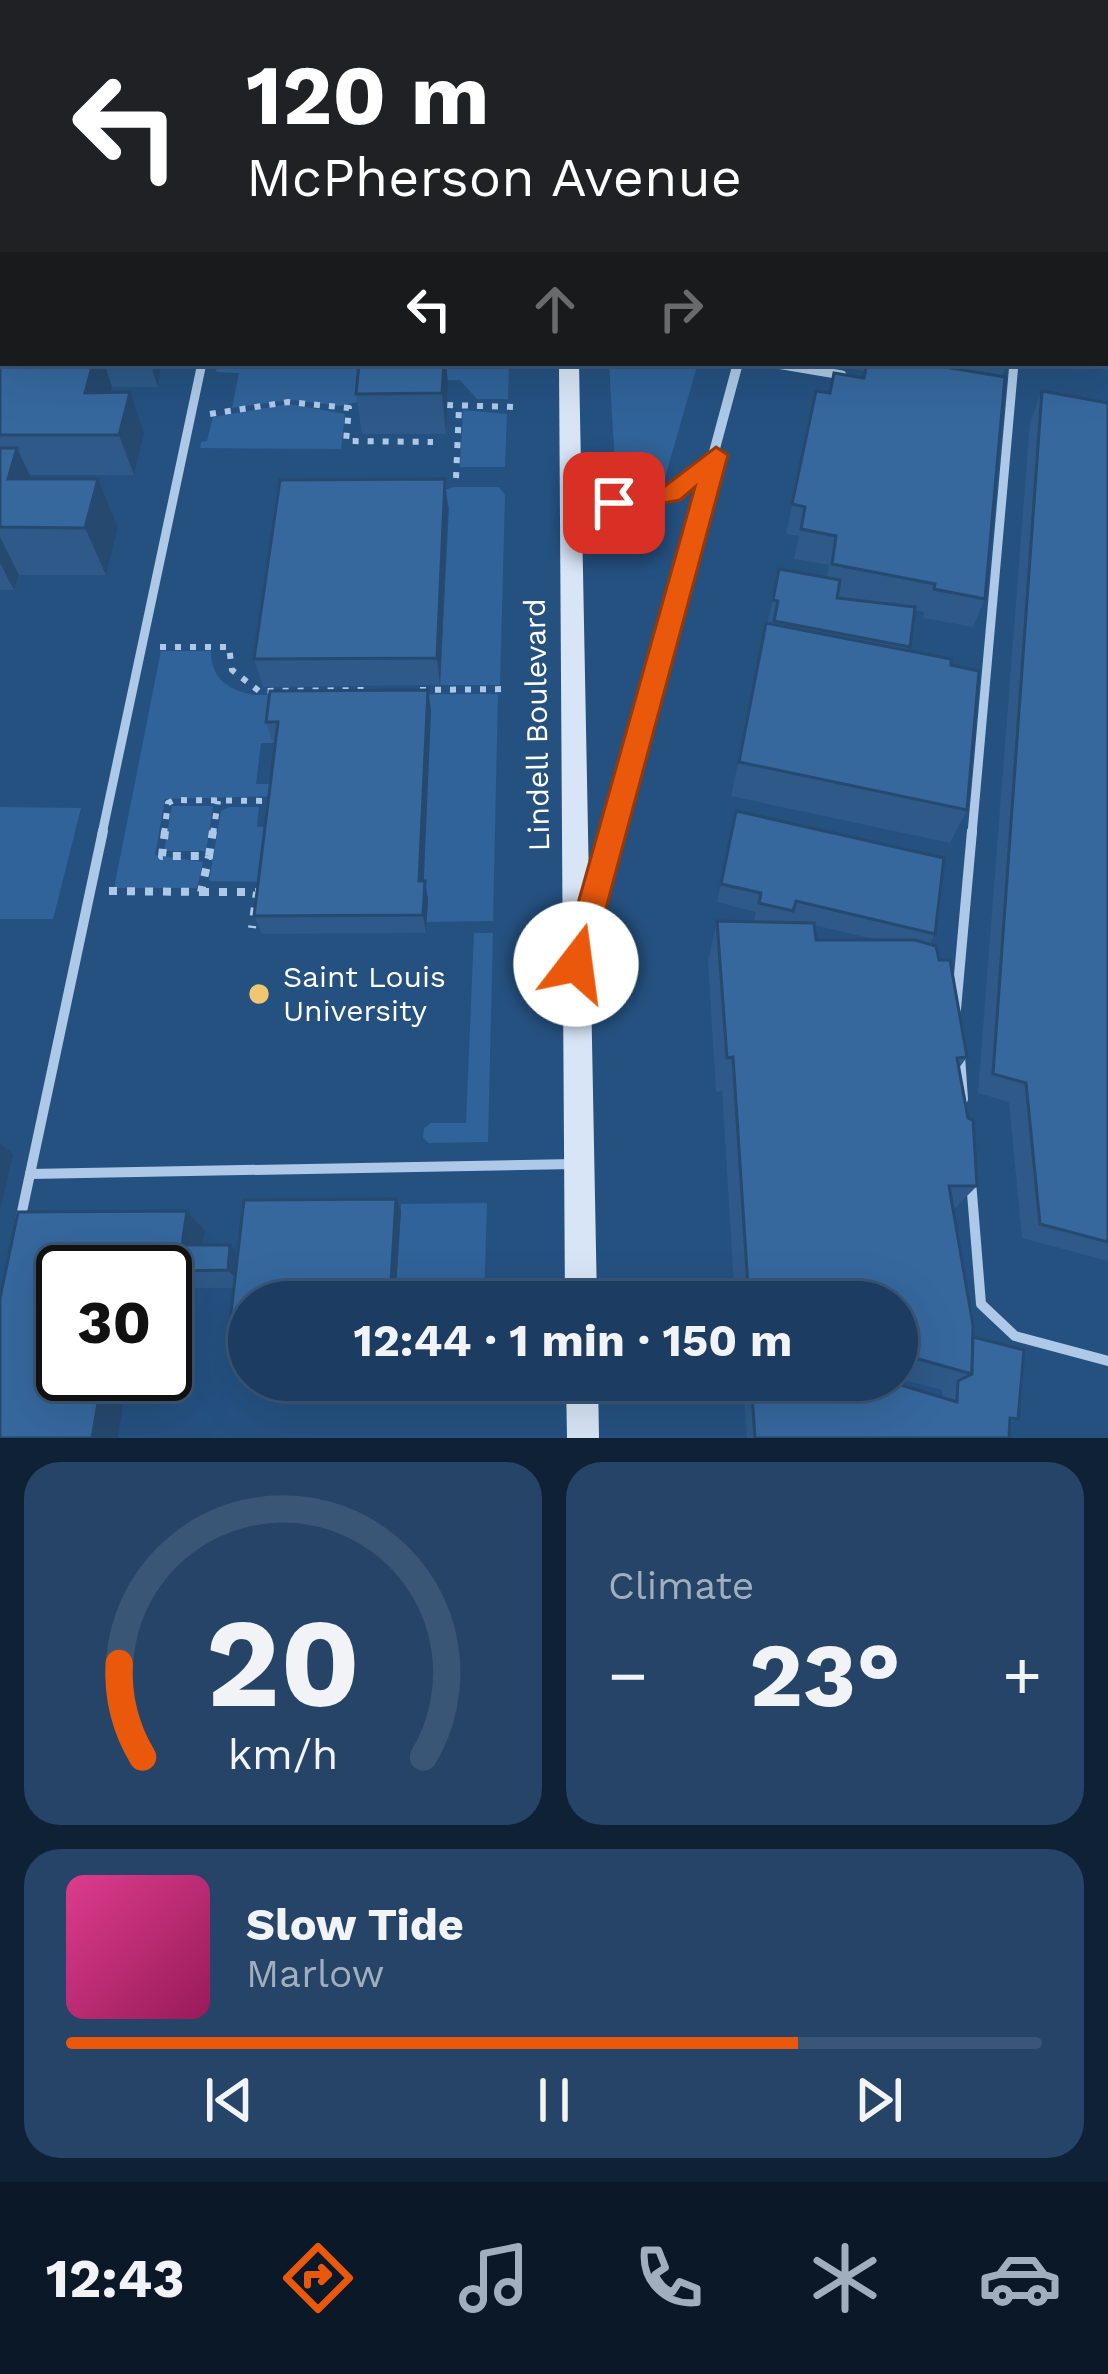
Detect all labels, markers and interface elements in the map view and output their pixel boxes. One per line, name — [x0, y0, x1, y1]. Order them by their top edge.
text: 120 m — [246, 46, 489, 144]
icon: left — [48, 48, 204, 204]
text: McPherson Avenue — [246, 146, 742, 209]
icon: left — [396, 276, 462, 342]
icon: ahead — [522, 276, 588, 342]
icon: right — [648, 276, 714, 342]
pin — [563, 452, 665, 554]
icon: arrive — [581, 470, 647, 536]
street label: Lindell Boulevard — [517, 598, 556, 852]
position arrow — [513, 901, 639, 1027]
place label: Saint Louis University — [283, 959, 446, 1028]
marker: Saint Louis University — [246, 981, 272, 1007]
speed limit sign: 30 — [36, 1245, 192, 1401]
text: 12:44 · 1 min · 150 m — [354, 1314, 792, 1367]
text: Climate — [608, 1563, 754, 1608]
text: 20 — [206, 1590, 360, 1736]
text: 23° — [749, 1622, 901, 1728]
text: − — [608, 1637, 648, 1714]
text: + — [1002, 1637, 1042, 1714]
text: km/h — [228, 1728, 338, 1778]
text: Slow Tide — [246, 1898, 464, 1951]
text: Marlow — [246, 1951, 384, 1996]
icon: previous — [196, 2067, 262, 2133]
icon: pause — [521, 2067, 587, 2133]
icon: next — [846, 2067, 912, 2133]
icon: directions — [276, 2236, 360, 2320]
icon: music — [452, 2236, 536, 2320]
icon: phone — [627, 2236, 711, 2320]
icon: climate — [803, 2236, 887, 2320]
icon: car — [978, 2236, 1062, 2320]
text: 12:43 — [46, 2247, 184, 2310]

